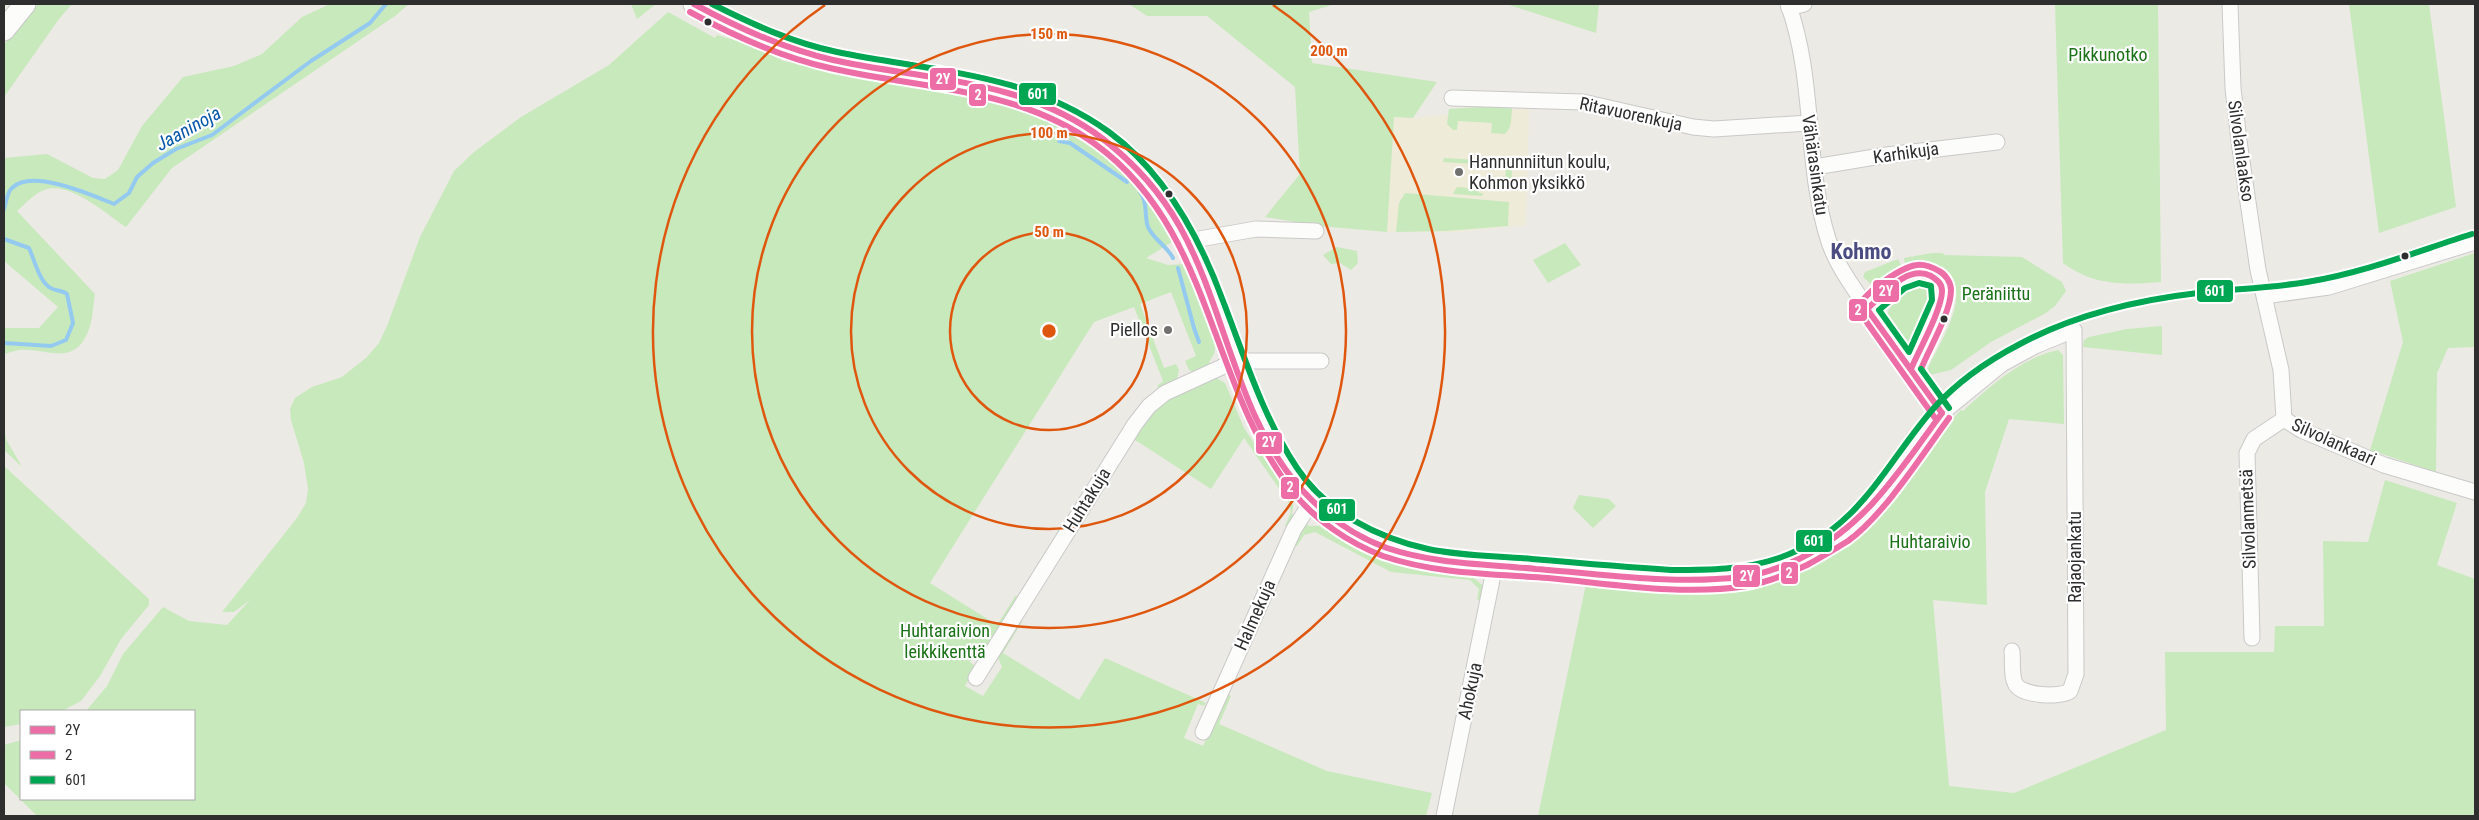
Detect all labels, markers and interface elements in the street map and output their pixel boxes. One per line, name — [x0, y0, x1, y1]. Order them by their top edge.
unlabelled marker — [703, 17, 713, 27]
text: 150 m — [1030, 25, 1068, 43]
text: 200 m — [1310, 42, 1348, 60]
park label: Pikkunotko — [2068, 44, 2148, 65]
line badge: 2Y — [929, 67, 957, 91]
text: 2Y — [936, 71, 951, 87]
line badge: 601 — [1018, 82, 1057, 106]
line badge: 2 — [968, 83, 987, 107]
text: 601 — [1027, 86, 1049, 102]
text: 2 — [974, 87, 982, 103]
street label: Ritavuorenkuja — [1578, 92, 1685, 135]
street label: Silvolanlaakso — [2224, 99, 2259, 203]
water label: Jaaninoja — [152, 101, 225, 156]
street label: Vähärasinkatu — [1798, 113, 1833, 217]
text: 100 m — [1030, 124, 1068, 142]
street label: Karhikuja — [1872, 137, 1940, 168]
place label: Hannunniitun koulu, Kohmon yksikkö — [1469, 151, 1610, 193]
marker: Hannunniitun koulu, Kohmon yksikkö — [1453, 166, 1465, 178]
unlabelled marker — [1164, 189, 1174, 199]
text: 50 m — [1034, 223, 1064, 241]
district label: Kohmo — [1831, 239, 1892, 264]
unlabelled marker — [2400, 251, 2410, 261]
line badge: 2Y — [1872, 279, 1900, 303]
line badge: 601 — [2196, 279, 2234, 303]
text: 2Y — [1879, 283, 1894, 299]
park label: Peräniittu — [1962, 283, 2030, 304]
text: 601 — [2204, 283, 2226, 299]
line badge: 2 — [1848, 298, 1868, 322]
text: 2 — [1854, 302, 1862, 318]
unlabelled marker — [1939, 314, 1949, 324]
place label: Piellos — [1110, 319, 1158, 340]
centre of rings — [1040, 322, 1058, 340]
marker: Piellos — [1162, 324, 1174, 336]
street label: Silvolankaari — [2289, 414, 2380, 470]
line badge: 2Y — [1255, 431, 1283, 455]
text: 2Y — [1262, 434, 1277, 450]
street label: Huhtakuja — [1059, 464, 1115, 536]
street label: Silvolanmetsä — [2235, 469, 2260, 569]
line badge: 2 — [1280, 476, 1300, 500]
text: 2 — [1286, 479, 1294, 495]
line badge: 601 — [1318, 498, 1356, 522]
text: 601 — [1326, 501, 1348, 517]
street label: Rajaojankatu — [2064, 511, 2085, 603]
line badge: 601 — [1795, 529, 1833, 553]
park label: Huhtaraivio — [1889, 531, 1971, 552]
text: 601 — [1803, 533, 1825, 549]
line badge: 2 — [1780, 561, 1799, 585]
line badge: 2Y — [1732, 564, 1761, 588]
text: 2 — [1785, 565, 1793, 581]
text: 2Y — [1740, 568, 1755, 584]
street label: Halmekuja — [1230, 576, 1279, 653]
park label: Huhtaraivion leikkikenttä — [900, 620, 990, 662]
street label: Ahokuja — [1453, 661, 1486, 721]
legend — [20, 710, 195, 800]
text: 2Y — [65, 721, 80, 739]
text: 2 — [65, 746, 72, 764]
text: 601 — [65, 771, 87, 789]

